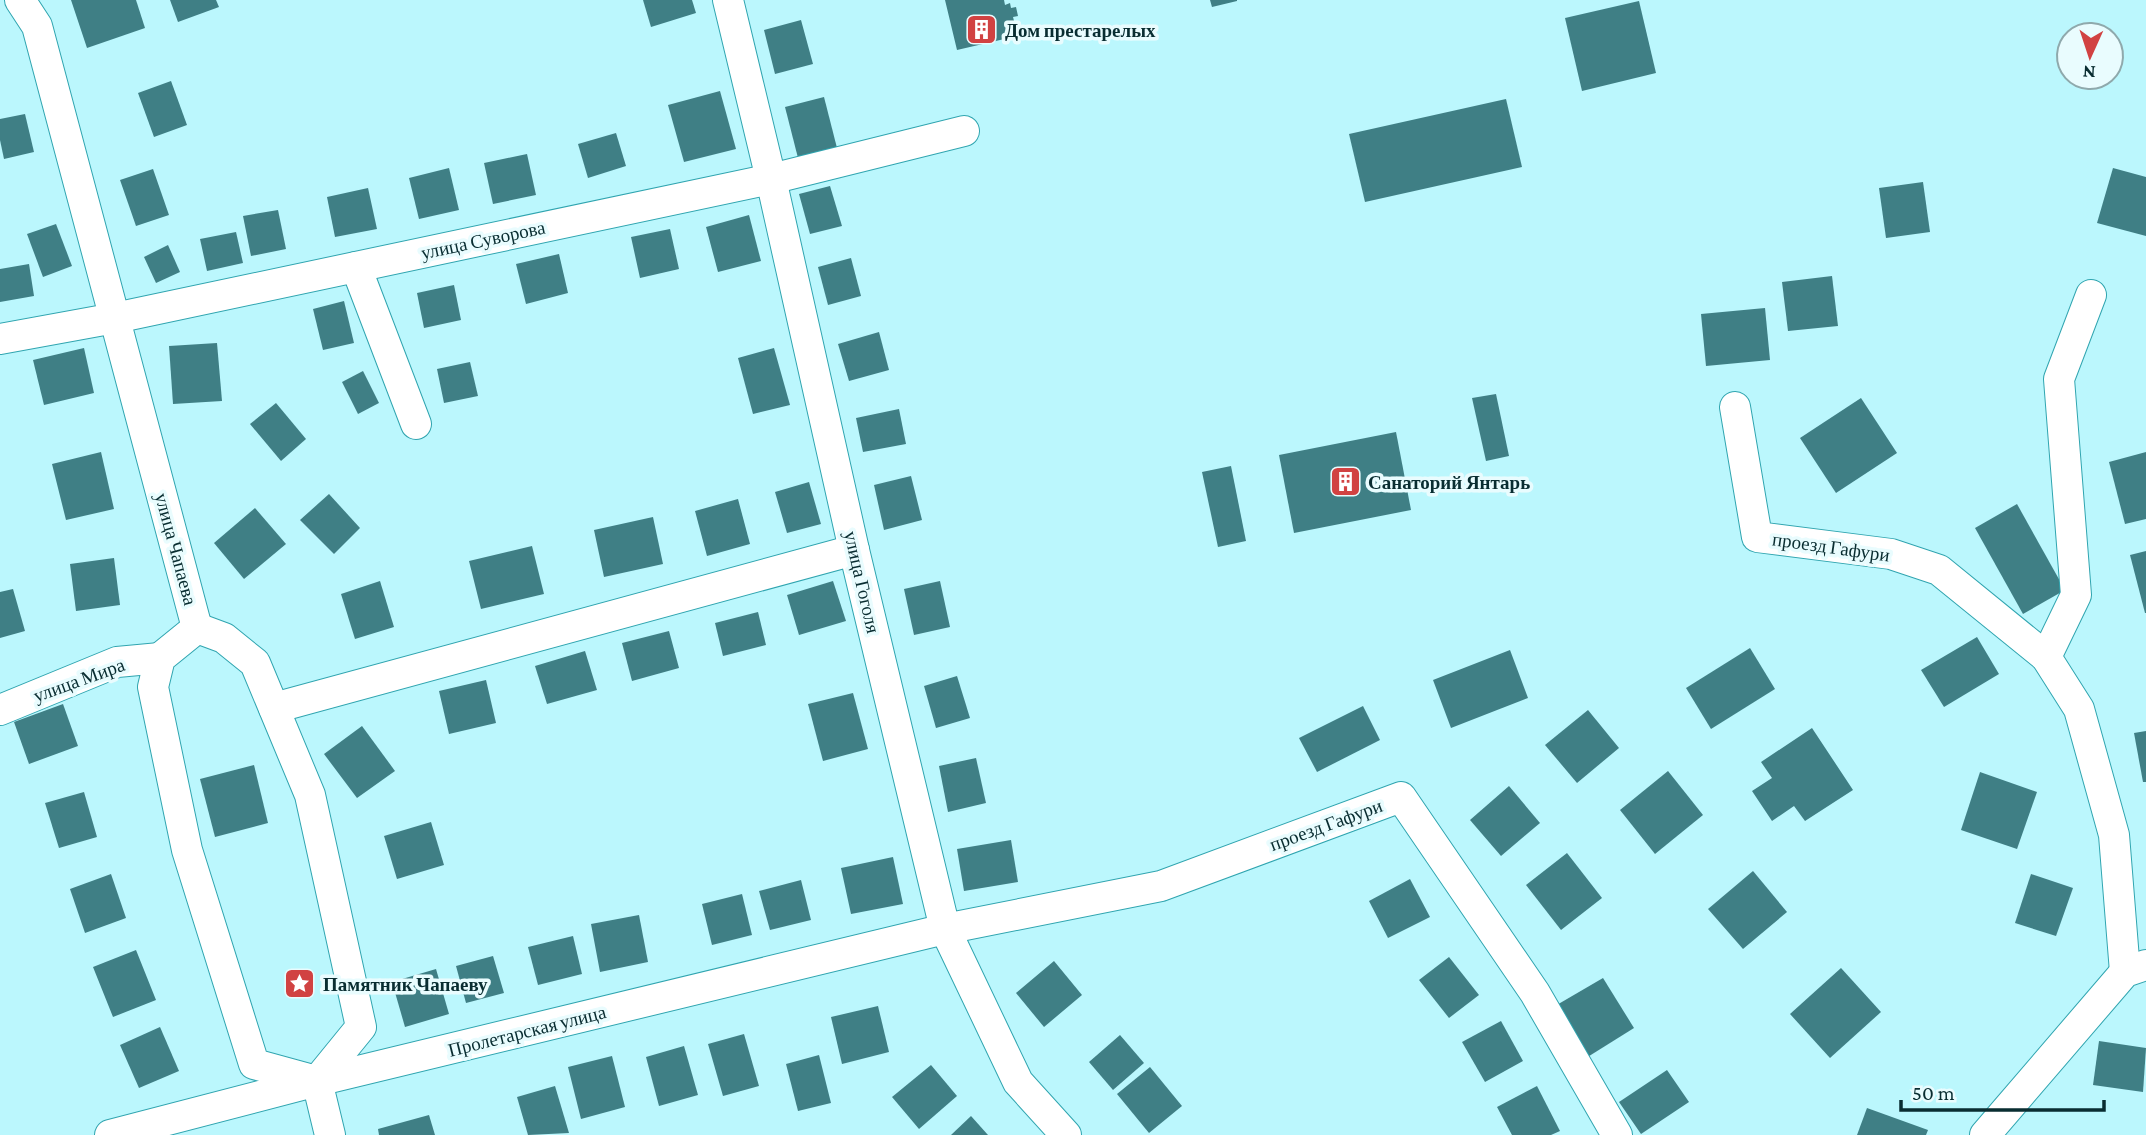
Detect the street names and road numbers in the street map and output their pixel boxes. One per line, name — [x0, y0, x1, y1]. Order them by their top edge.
street label: улица Суворова — [419, 216, 548, 263]
street label: улица Чапаева — [151, 491, 201, 608]
street label: проезд Гафури — [1771, 528, 1891, 566]
street label: улица Гоголя — [840, 529, 884, 635]
street label: улица Мира — [31, 654, 128, 706]
street label: проезд Гафури — [1267, 795, 1385, 855]
street label: Пролетарская улица — [446, 1001, 609, 1061]

